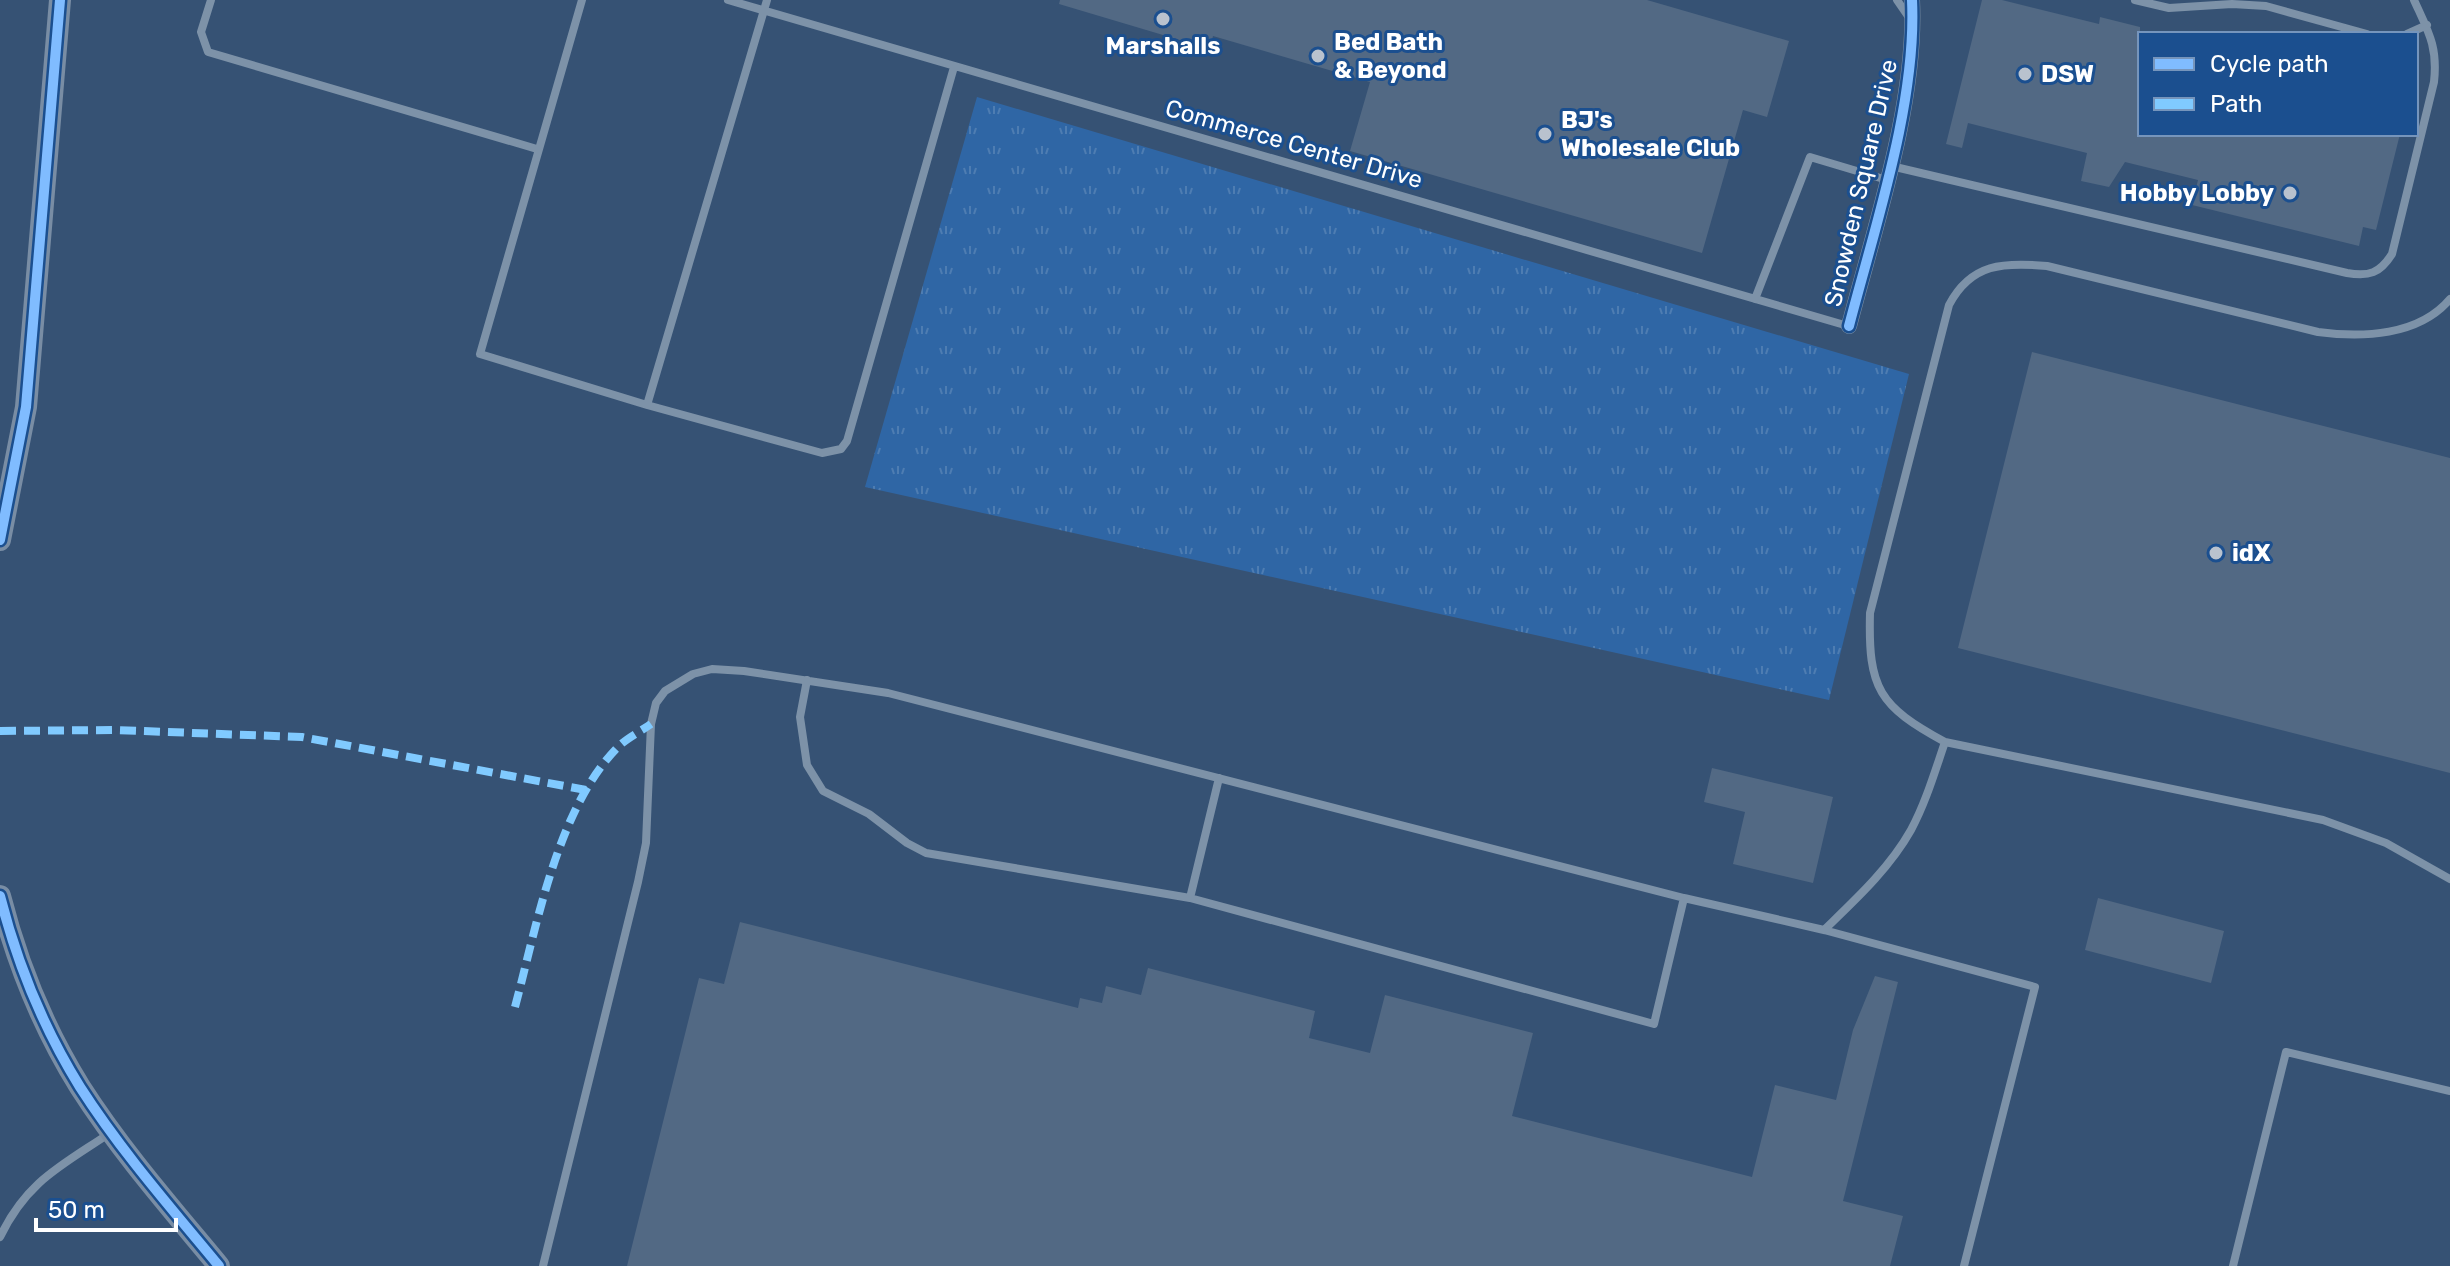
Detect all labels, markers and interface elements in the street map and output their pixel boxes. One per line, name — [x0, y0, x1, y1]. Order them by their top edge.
marker: Marshalls — [1154, 10, 1172, 28]
place label: Bed Bath & Beyond — [1334, 28, 1447, 84]
place label: Marshalls — [1106, 32, 1220, 60]
legend — [2138, 32, 2418, 136]
marker: Bed Bath & Beyond — [1309, 47, 1327, 65]
text: Cycle path — [2210, 50, 2329, 78]
street label: Snowden Square Drive — [1819, 57, 1903, 309]
place label: DSW — [2041, 60, 2094, 88]
marker: DSW — [2016, 65, 2034, 83]
text: Path — [2210, 90, 2262, 118]
street label: Commerce Center Drive — [1162, 94, 1426, 194]
place label: BJ's Wholesale Club — [1561, 106, 1740, 162]
marker: BJ's Wholesale Club — [1536, 125, 1554, 143]
place label: Hobby Lobby — [2120, 179, 2274, 207]
marker: Hobby Lobby — [2281, 184, 2299, 202]
place label: idX — [2232, 539, 2271, 567]
marker: idX — [2207, 544, 2225, 562]
scale bar — [36, 1182, 176, 1232]
text: 50 m — [48, 1196, 105, 1224]

